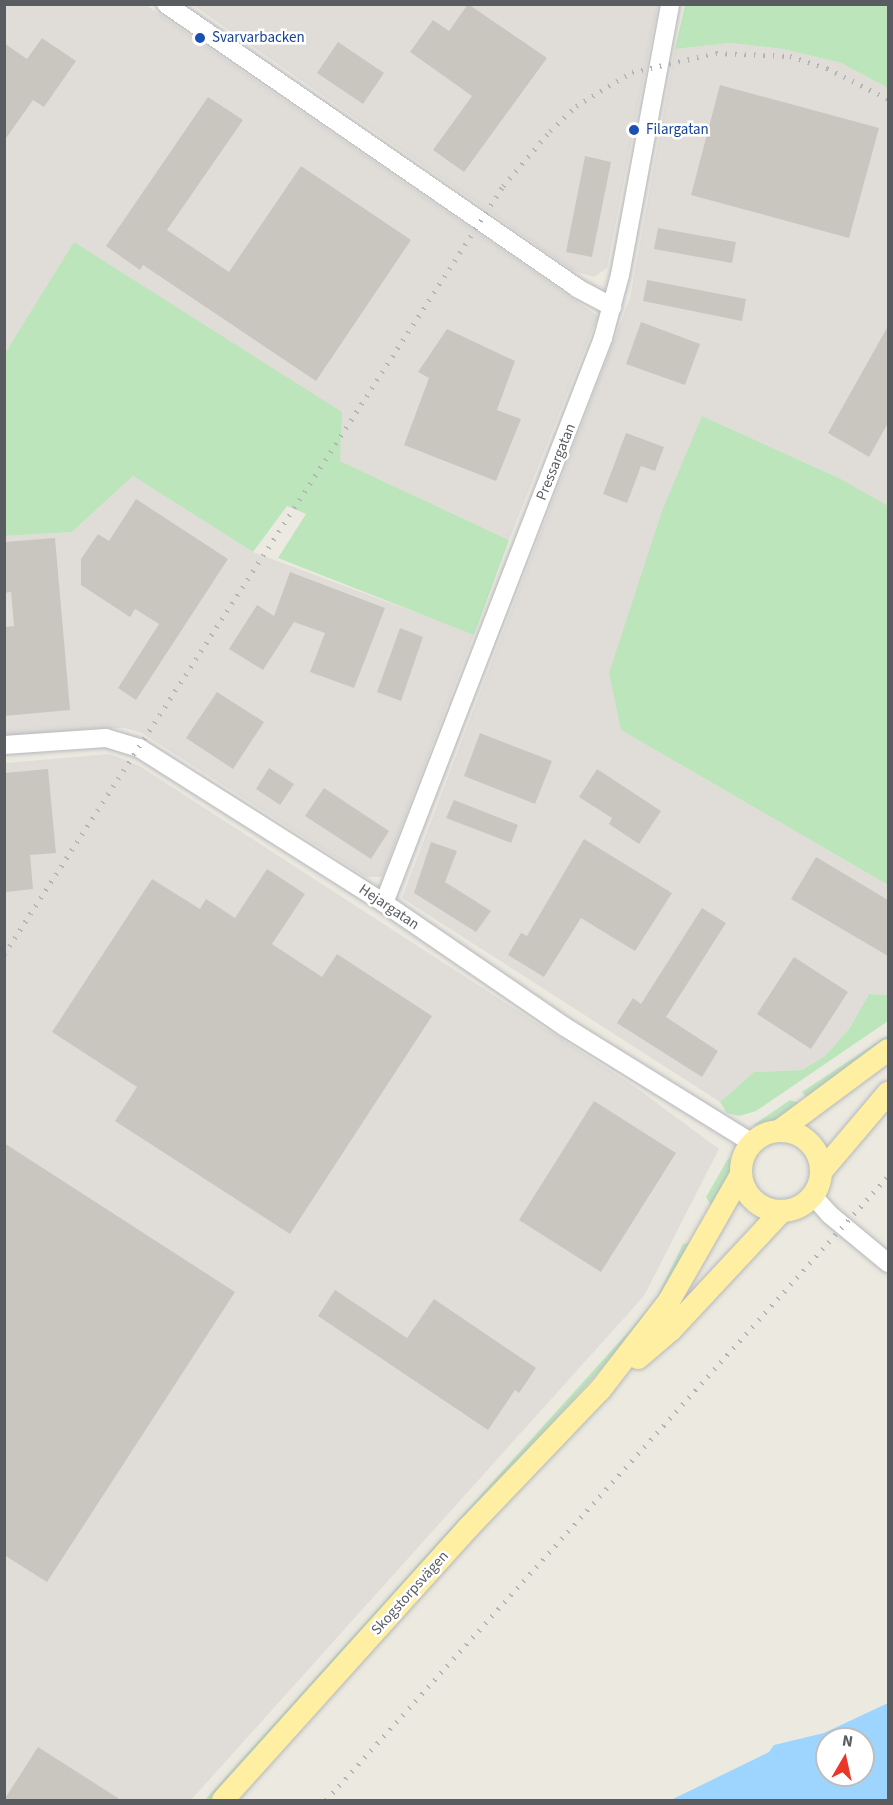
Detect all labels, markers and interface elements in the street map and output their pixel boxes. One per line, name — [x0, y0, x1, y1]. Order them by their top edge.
place label: Svarvarbacken — [212, 29, 305, 47]
marker: Svarvarbacken — [193, 31, 207, 45]
place label: Filargatan — [646, 121, 709, 139]
marker: Filargatan — [627, 123, 641, 137]
street label: Pressargatan — [532, 421, 580, 503]
street label: Hejargatan — [355, 880, 423, 934]
street label: Skogstorpsvägen — [368, 1547, 452, 1639]
north arrow — [815, 1727, 875, 1787]
text: N — [841, 1729, 854, 1753]

